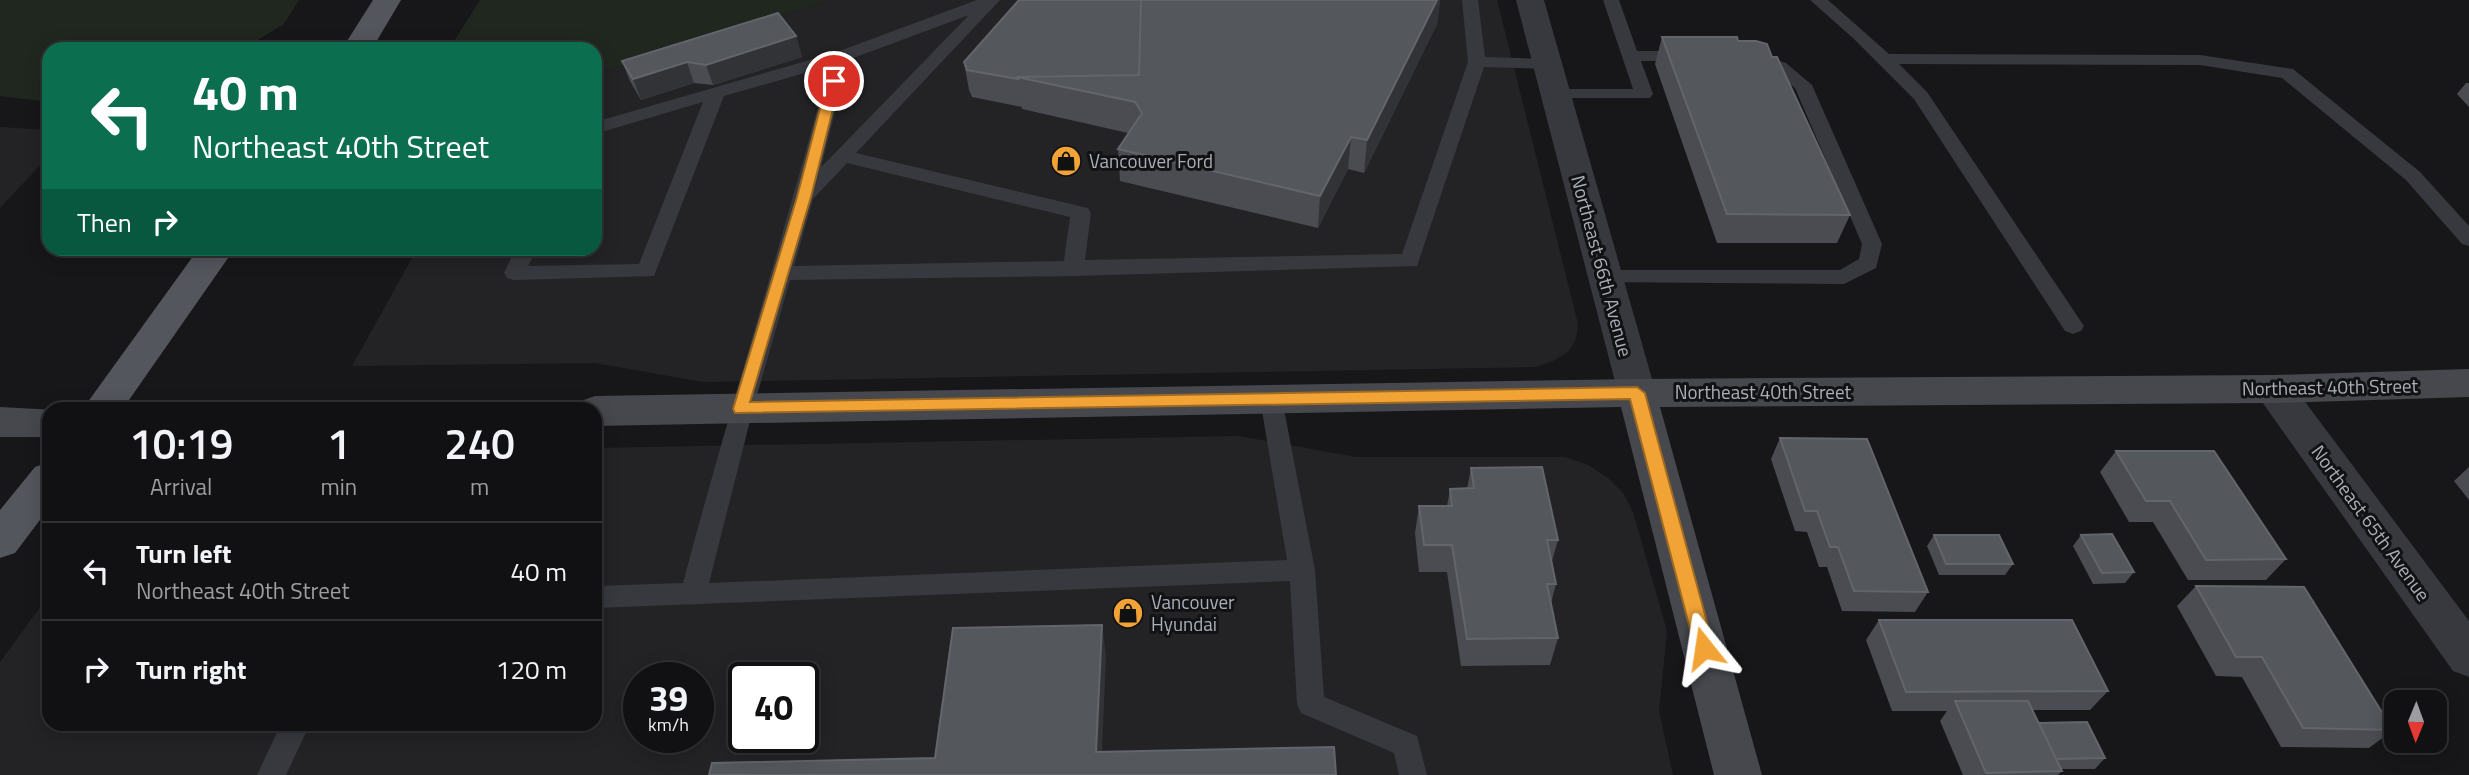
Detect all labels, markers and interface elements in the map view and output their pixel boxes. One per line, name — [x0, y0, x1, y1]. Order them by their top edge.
pin — [804, 51, 864, 111]
text: 40 m — [192, 54, 299, 129]
icon: arrive — [815, 62, 853, 100]
icon: left — [77, 70, 168, 161]
text: Northeast 40th Street — [192, 122, 489, 170]
shop icon: Vancouver Ford — [1049, 144, 1083, 178]
place label: Vancouver Ford — [1089, 146, 1213, 175]
street label: Northeast 66th Avenue — [1564, 172, 1641, 360]
text: Then — [77, 203, 132, 242]
icon: right — [146, 203, 184, 241]
street label: Northeast 40th Street — [2242, 370, 2419, 403]
street label: Northeast 40th Street — [1675, 377, 1851, 406]
text: 10:19 — [129, 411, 233, 475]
text: 1 — [327, 411, 351, 475]
text: 240 — [444, 411, 515, 475]
street label: Northeast 65th Avenue — [2305, 439, 2438, 607]
text: Arrival — [150, 469, 212, 504]
text: min — [320, 469, 357, 504]
text: m — [470, 469, 489, 504]
text: Turn left — [136, 534, 231, 573]
icon: left — [77, 552, 115, 590]
text: 40 m — [510, 552, 567, 591]
text: Northeast 40th Street — [136, 573, 349, 608]
place label: Vancouver Hyundai — [1151, 587, 1235, 638]
shop icon: Vancouver Hyundai — [1111, 596, 1145, 630]
position arrow — [1667, 611, 1741, 685]
icon: right — [77, 650, 115, 688]
text: Turn right — [136, 650, 247, 689]
text: 120 m — [496, 650, 567, 689]
speed limit sign: 40 — [728, 662, 819, 753]
text: 39 — [649, 671, 688, 725]
north arrow — [2384, 690, 2446, 752]
map controls — [2384, 690, 2447, 753]
text: km/h — [648, 711, 689, 738]

